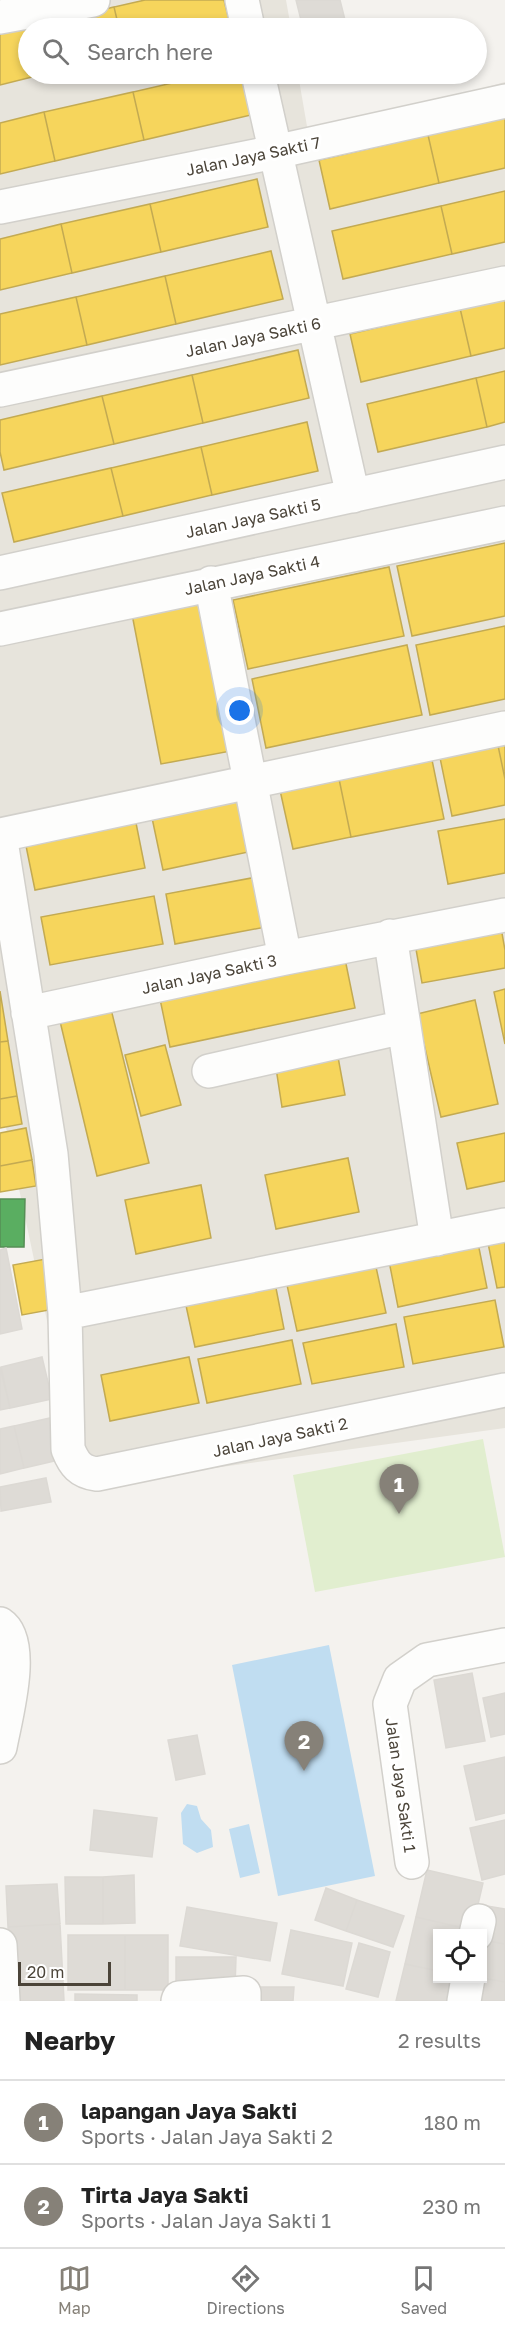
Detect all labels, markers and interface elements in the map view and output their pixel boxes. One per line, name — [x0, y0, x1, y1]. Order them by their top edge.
search box — [18, 18, 487, 84]
icon: search — [39, 35, 72, 68]
text: Search here — [87, 38, 213, 65]
street label: Jalan Jaya Sakti 7 — [184, 132, 322, 180]
street label: Jalan Jaya Sakti 6 — [183, 313, 323, 361]
street label: Jalan Jaya Sakti 5 — [184, 494, 322, 542]
street label: Jalan Jaya Sakti 4 — [182, 551, 322, 599]
your location — [225, 696, 254, 725]
street label: Jalan Jaya Sakti 3 — [140, 950, 278, 998]
street label: Jalan Jaya Sakti 2 — [211, 1413, 349, 1461]
pin: 1 — [380, 1464, 418, 1514]
street label: Jalan Jaya Sakti 1 — [382, 1716, 420, 1854]
pin: 2 — [284, 1722, 324, 1771]
map controls — [433, 1929, 487, 1983]
button: locate — [433, 1929, 487, 1983]
scale bar — [18, 1959, 111, 1986]
text: 20 m — [27, 1962, 64, 1982]
text: Nearby — [24, 2025, 115, 2056]
text: 2 results — [398, 2028, 481, 2052]
text: lapangan Jaya Sakti — [81, 2097, 297, 2124]
text: 1 — [38, 2110, 49, 2134]
text: 180 m — [424, 2110, 481, 2134]
text: Sports · Jalan Jaya Sakti 2 — [81, 2124, 333, 2148]
text: Tirta Jaya Sakti — [81, 2181, 248, 2208]
text: 2 — [37, 2194, 50, 2218]
text: 230 m — [423, 2194, 481, 2218]
text: Sports · Jalan Jaya Sakti 1 — [81, 2208, 331, 2232]
tab: Map — [58, 2262, 91, 2318]
tab: Directions — [207, 2262, 285, 2318]
tab: Saved — [400, 2262, 447, 2318]

